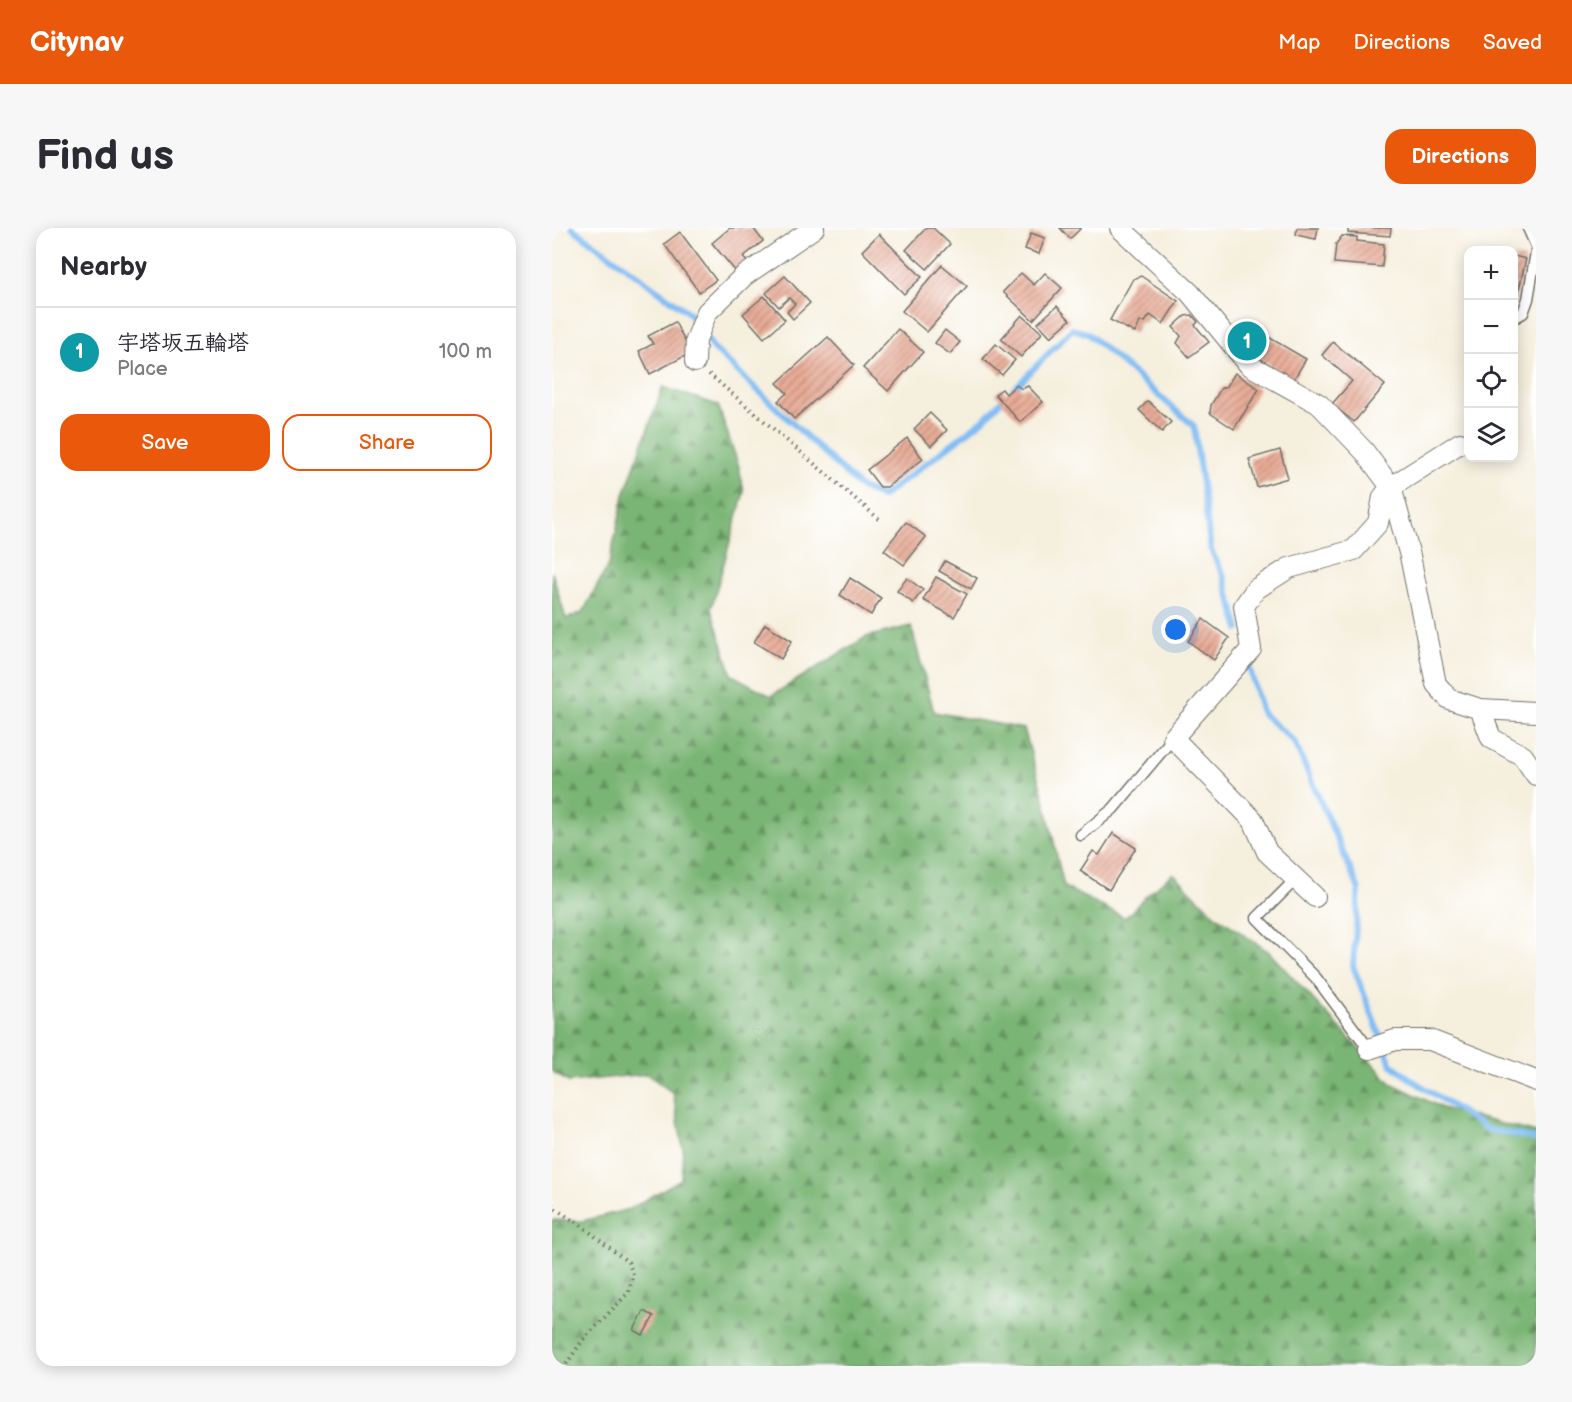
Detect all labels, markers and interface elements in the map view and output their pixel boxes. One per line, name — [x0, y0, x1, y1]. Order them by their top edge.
text: Citynav — [30, 26, 124, 59]
text: Map — [1278, 30, 1321, 55]
text: Directions — [1354, 30, 1450, 55]
text: Saved — [1483, 30, 1542, 55]
button: Directions — [1385, 129, 1536, 184]
text: Find us — [36, 131, 174, 182]
map controls — [1464, 246, 1518, 462]
button: + — [1464, 246, 1518, 300]
text: Nearby — [60, 252, 147, 283]
button: − — [1464, 300, 1518, 354]
pin: 1 — [1228, 318, 1266, 364]
text: 宇塔坂五輪塔 — [117, 330, 249, 357]
text: 1 — [75, 340, 84, 364]
text: 100 m — [439, 340, 492, 364]
button: locate — [1464, 354, 1518, 408]
text: Place — [117, 357, 168, 381]
button: layers — [1464, 408, 1518, 462]
button: Save — [60, 414, 270, 471]
button: Share — [282, 414, 492, 471]
your location — [1161, 615, 1190, 644]

